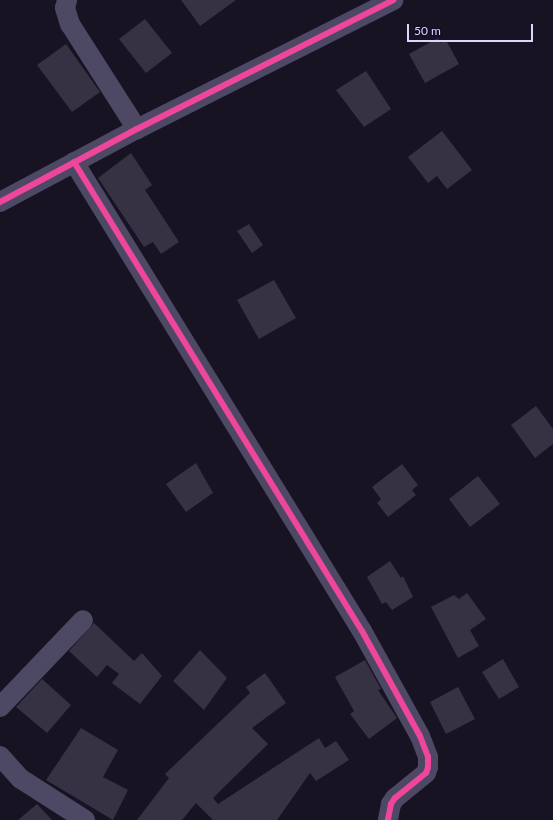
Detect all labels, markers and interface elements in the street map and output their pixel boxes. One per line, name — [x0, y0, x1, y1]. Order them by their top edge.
scale bar — [409, 16, 535, 42]
text: 50 m — [414, 23, 441, 38]

